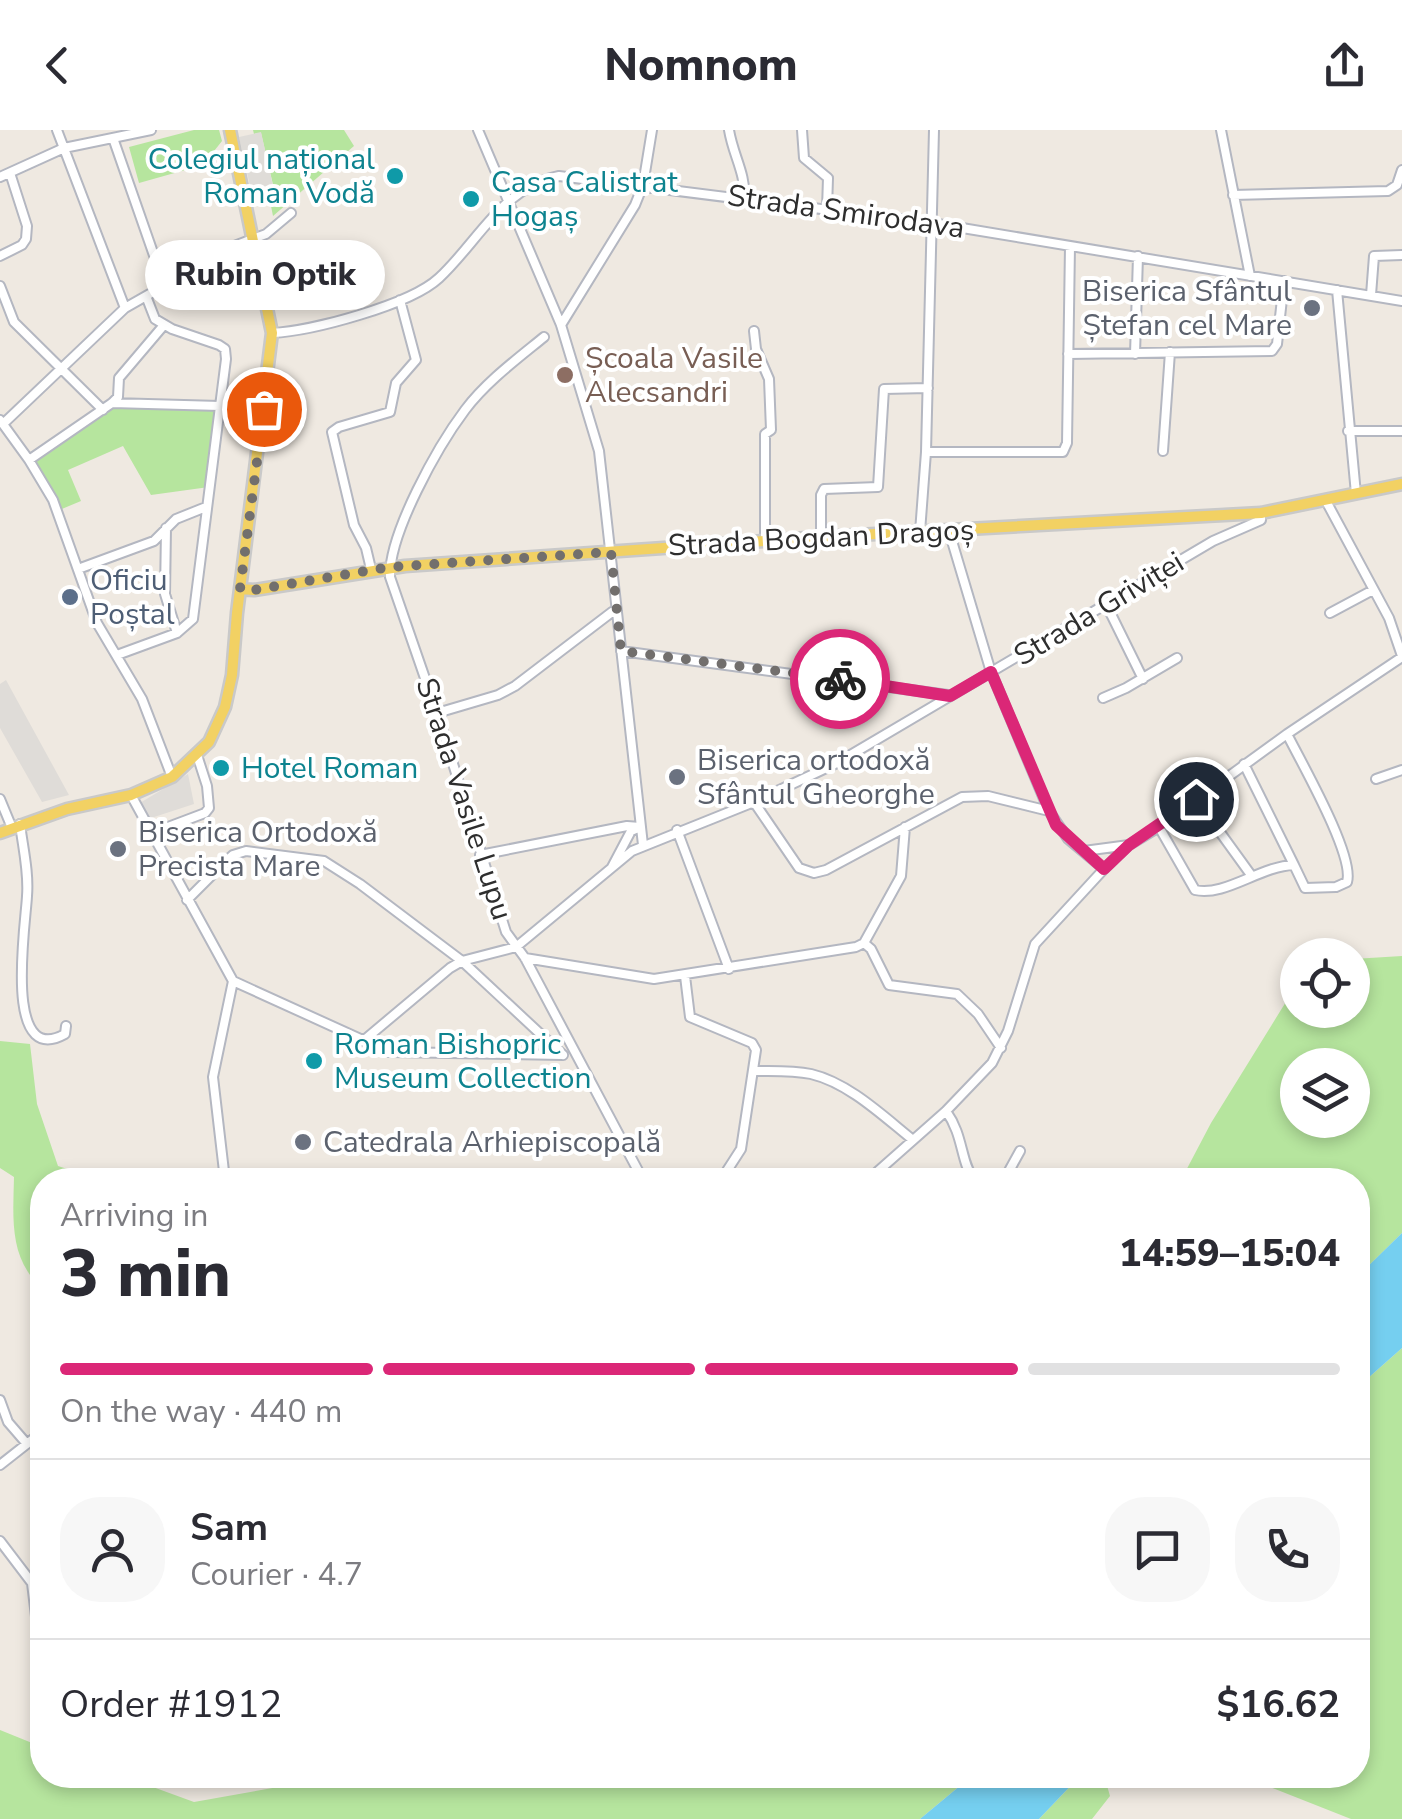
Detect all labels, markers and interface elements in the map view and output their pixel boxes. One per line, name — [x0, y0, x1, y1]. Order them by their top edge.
text: Nomnom — [604, 35, 798, 96]
icon: back — [30, 38, 85, 93]
icon: share — [1317, 38, 1372, 93]
place label: Colegiul național Roman Vodă — [148, 139, 375, 214]
place label: Casa Calistrat Hogaș — [491, 162, 678, 237]
marker: Colegiul național Roman Vodă — [384, 165, 406, 187]
street label: Strada Smirodava — [725, 175, 967, 249]
marker: Casa Calistrat Hogaș — [460, 188, 482, 210]
callout: Rubin Optik — [144, 239, 384, 309]
text: Rubin Optik — [174, 253, 356, 296]
place label: Biserica Sfântul Ștefan cel Mare — [1082, 271, 1292, 346]
marker: Biserica Sfântul Ștefan cel Mare — [1301, 297, 1323, 319]
place label: Școala Vasile Alecsandri — [585, 338, 763, 413]
marker: Școala Vasile Alecsandri — [554, 364, 576, 386]
pin — [222, 367, 307, 452]
icon: bag — [237, 382, 292, 437]
street label: Strada Bogdan Dragoș — [667, 510, 975, 566]
street label: Strada Griviței — [1006, 542, 1192, 676]
place label: Oficiu Poștal — [90, 560, 175, 635]
marker: Oficiu Poștal — [59, 586, 81, 608]
courier — [790, 629, 890, 729]
icon: bike — [813, 652, 868, 707]
street label: Strada Vasile Lupu — [406, 673, 522, 925]
place label: Biserica ortodoxă Sfântul Gheorghe — [697, 740, 935, 815]
place label: Hotel Roman — [241, 748, 418, 789]
marker: Hotel Roman — [210, 757, 232, 779]
pin — [1154, 757, 1239, 842]
marker: Biserica ortodoxă Sfântul Gheorghe — [666, 766, 688, 788]
icon: home — [1169, 772, 1224, 827]
place label: Biserica Ortodoxă Precista Mare — [138, 812, 378, 887]
marker: Biserica Ortodoxă Precista Mare — [107, 838, 129, 860]
map controls — [1280, 938, 1370, 1138]
button: locate — [1280, 938, 1370, 1028]
place label: Roman Bishopric Museum Collection — [334, 1024, 592, 1099]
button: layers — [1280, 1048, 1370, 1138]
marker: Roman Bishopric Museum Collection — [303, 1050, 325, 1072]
place label: Catedrala Arhiepiscopală — [323, 1122, 661, 1163]
marker: Catedrala Arhiepiscopală — [292, 1131, 314, 1153]
text: Arriving in — [60, 1194, 208, 1237]
text: 14:59–15:04 — [1119, 1228, 1340, 1279]
text: 3 min — [60, 1230, 231, 1319]
text: On the way · 440 m — [60, 1390, 342, 1433]
button: person — [60, 1497, 165, 1602]
button: chat — [1105, 1497, 1210, 1602]
button: phone — [1235, 1497, 1340, 1602]
text: Sam — [190, 1502, 268, 1553]
text: Courier · 4.7 — [190, 1553, 363, 1596]
text: Order #1912 — [60, 1679, 282, 1730]
text: $16.62 — [1217, 1679, 1340, 1730]

